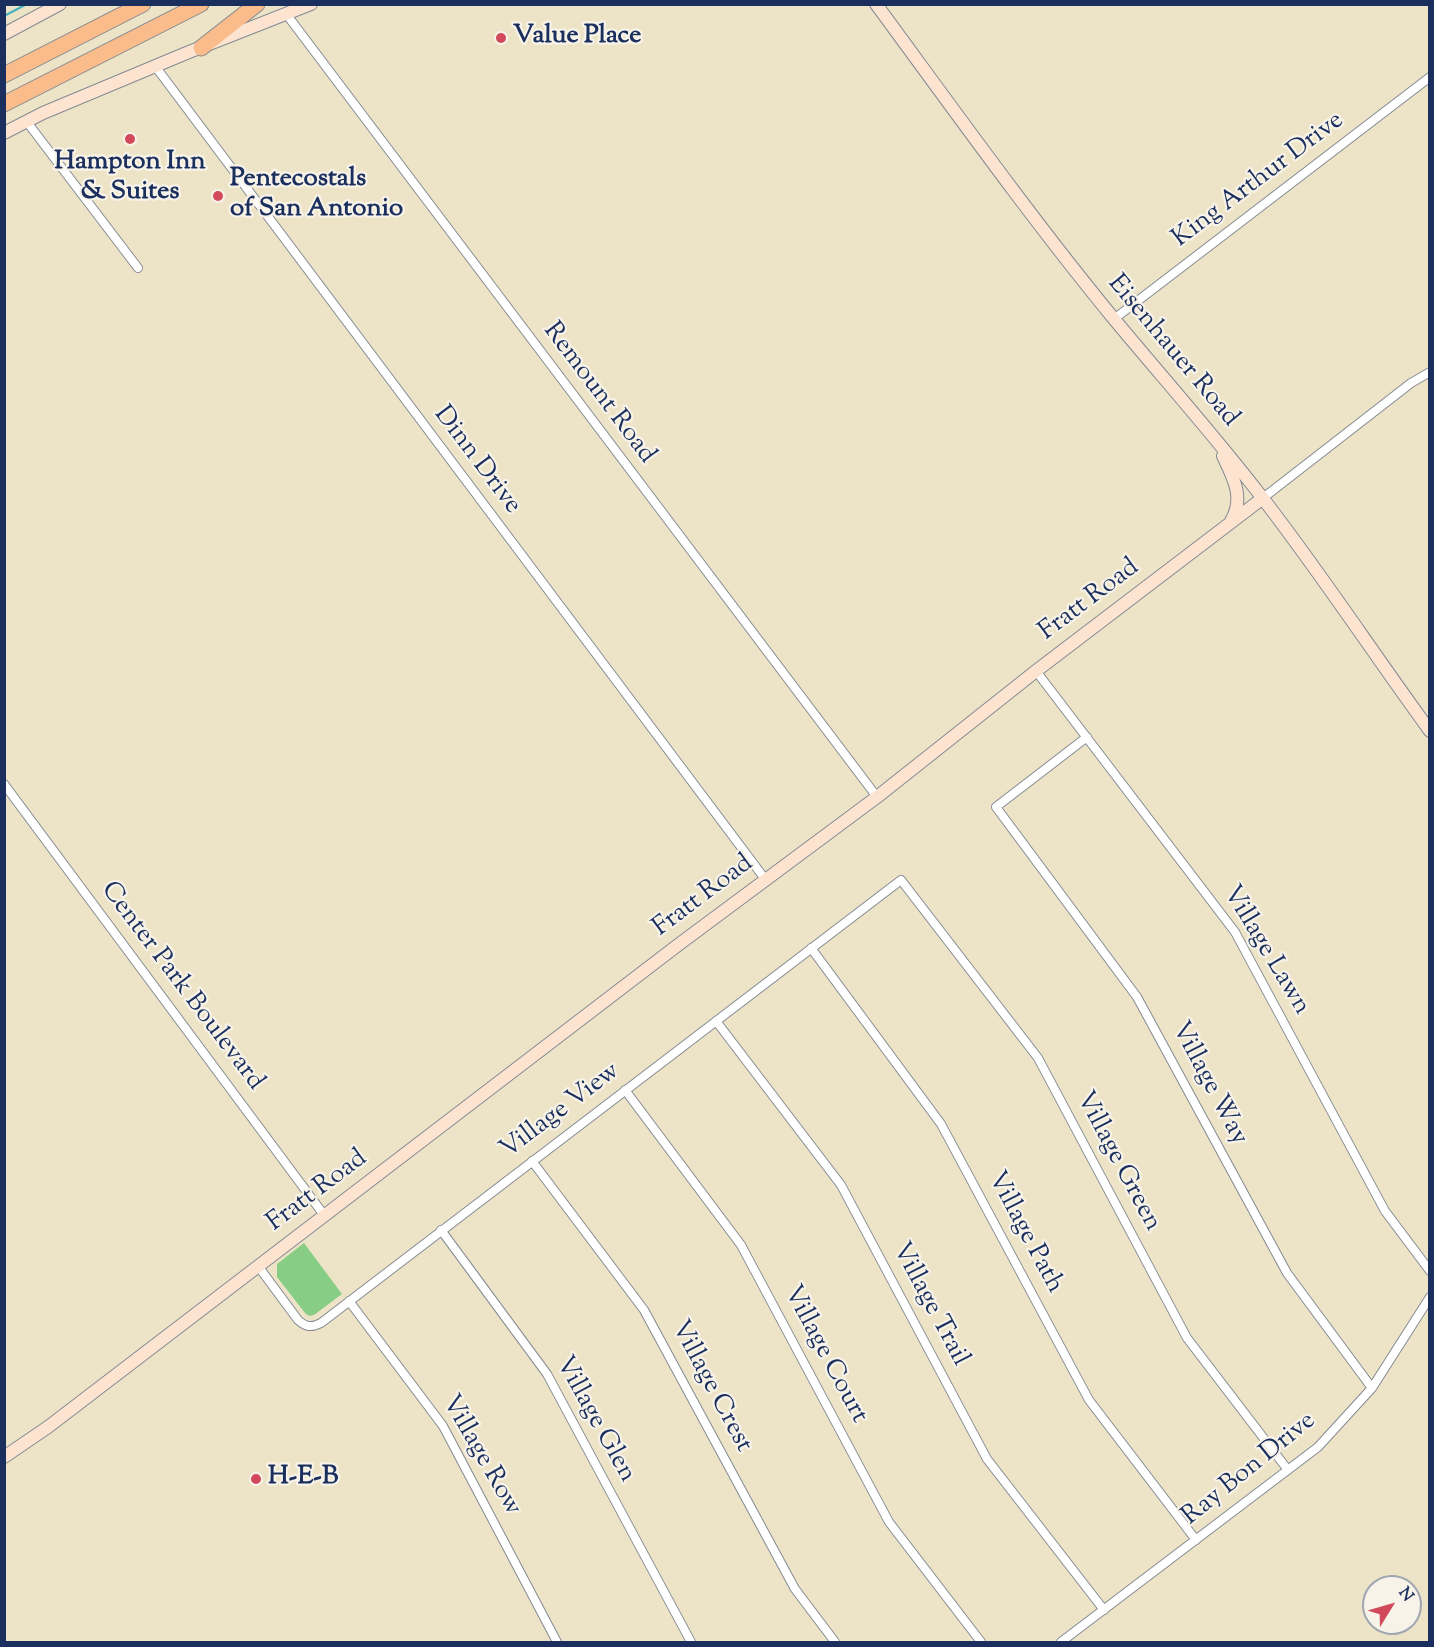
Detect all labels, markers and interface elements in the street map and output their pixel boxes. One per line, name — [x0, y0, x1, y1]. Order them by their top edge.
place label: Value Place — [513, 22, 641, 54]
marker: Value Place — [494, 31, 508, 45]
street label: King Arthur Drive — [1167, 106, 1351, 256]
marker: Hampton Inn & Suites — [123, 132, 137, 146]
place label: Hampton Inn & Suites — [54, 148, 206, 210]
place label: Pentecostals of San Antonio — [230, 165, 403, 226]
marker: Pentecostals of San Antonio — [211, 189, 225, 203]
street label: Eisenhauer Road — [1099, 270, 1245, 434]
street label: Remount Road — [535, 317, 661, 471]
street label: Dinn Drive — [425, 401, 527, 521]
street label: Fratt Road — [1034, 553, 1146, 649]
street label: Fratt Road — [648, 849, 760, 945]
street label: Center Park Boulevard — [92, 877, 270, 1097]
street label: Village Lawn — [1214, 881, 1316, 1021]
street label: Village Way — [1163, 1017, 1253, 1151]
street label: Village View — [495, 1057, 627, 1167]
street label: Village Green — [1067, 1087, 1167, 1237]
street label: Fratt Road — [262, 1144, 374, 1240]
street label: Village Path — [979, 1167, 1069, 1299]
street label: Village Trail — [883, 1238, 975, 1372]
street label: Village Court — [775, 1281, 873, 1429]
street label: Village Crest — [662, 1316, 758, 1458]
street label: Village Glen — [547, 1352, 641, 1488]
street label: Village Row — [433, 1390, 527, 1522]
street label: Ray Bon Drive — [1177, 1407, 1323, 1533]
place label: H-E-B — [268, 1463, 338, 1495]
marker: H-E-B — [249, 1472, 263, 1486]
north arrow — [1362, 1575, 1422, 1635]
text: N — [1392, 1583, 1418, 1607]

